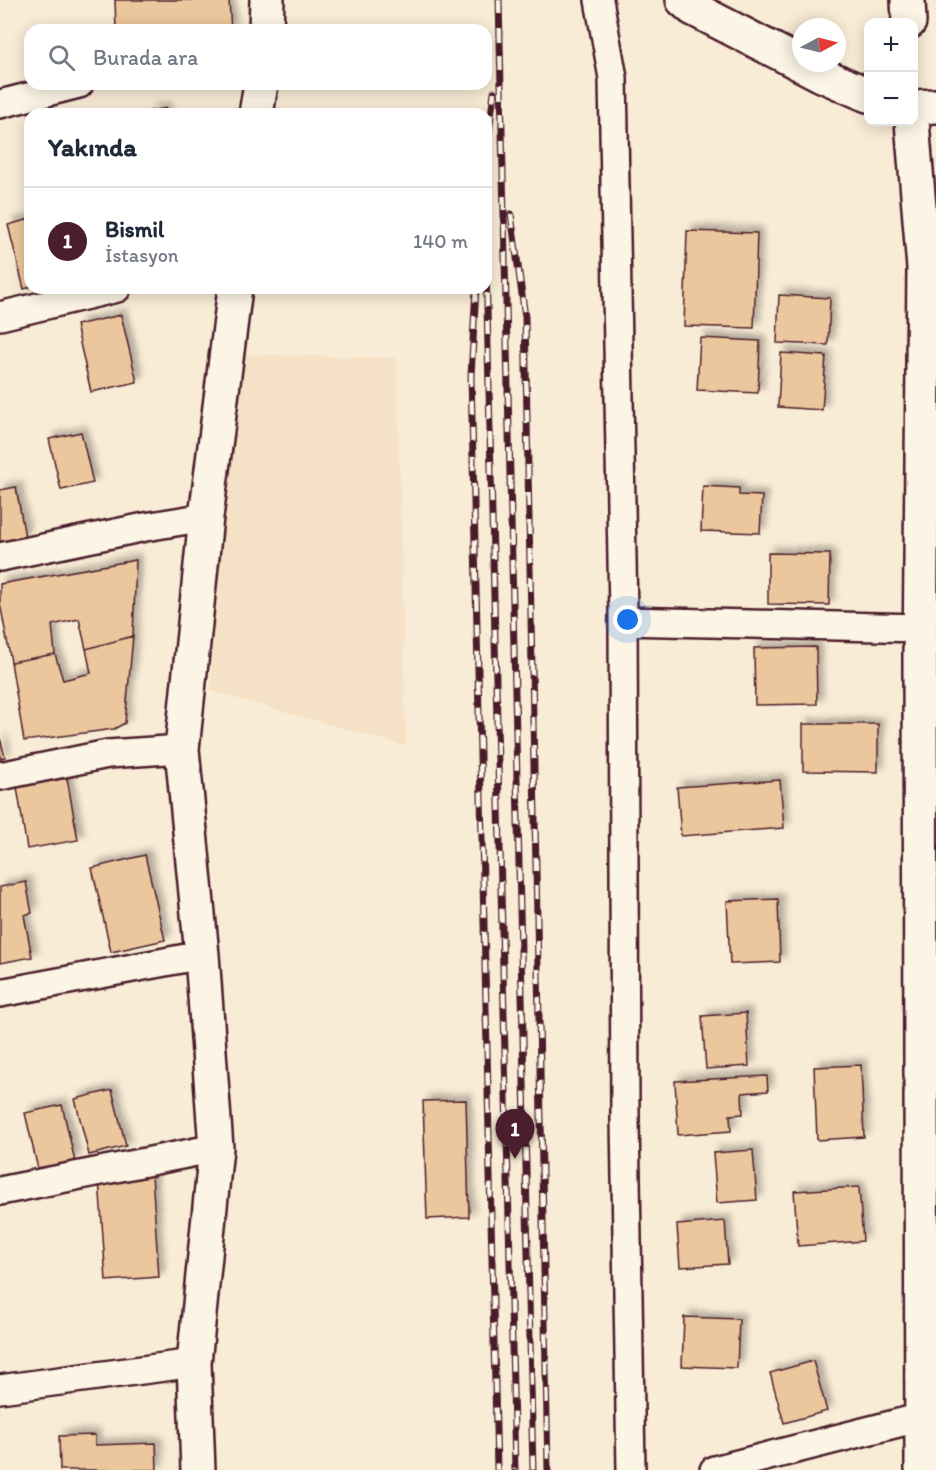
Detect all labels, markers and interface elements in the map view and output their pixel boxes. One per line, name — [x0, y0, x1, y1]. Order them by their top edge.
north arrow — [792, 18, 846, 72]
map controls — [864, 18, 918, 126]
button: + — [864, 18, 918, 72]
search box — [24, 24, 492, 90]
icon: search — [45, 41, 78, 74]
text: Burada ara — [93, 44, 198, 71]
button: − — [864, 72, 918, 126]
text: Yakında — [48, 131, 137, 163]
text: Bismil — [105, 216, 164, 243]
text: 1 — [63, 229, 72, 253]
text: 140 m — [413, 229, 468, 253]
text: İstasyon — [105, 243, 178, 267]
your location — [613, 605, 642, 634]
pin: 1 — [496, 1110, 534, 1159]

